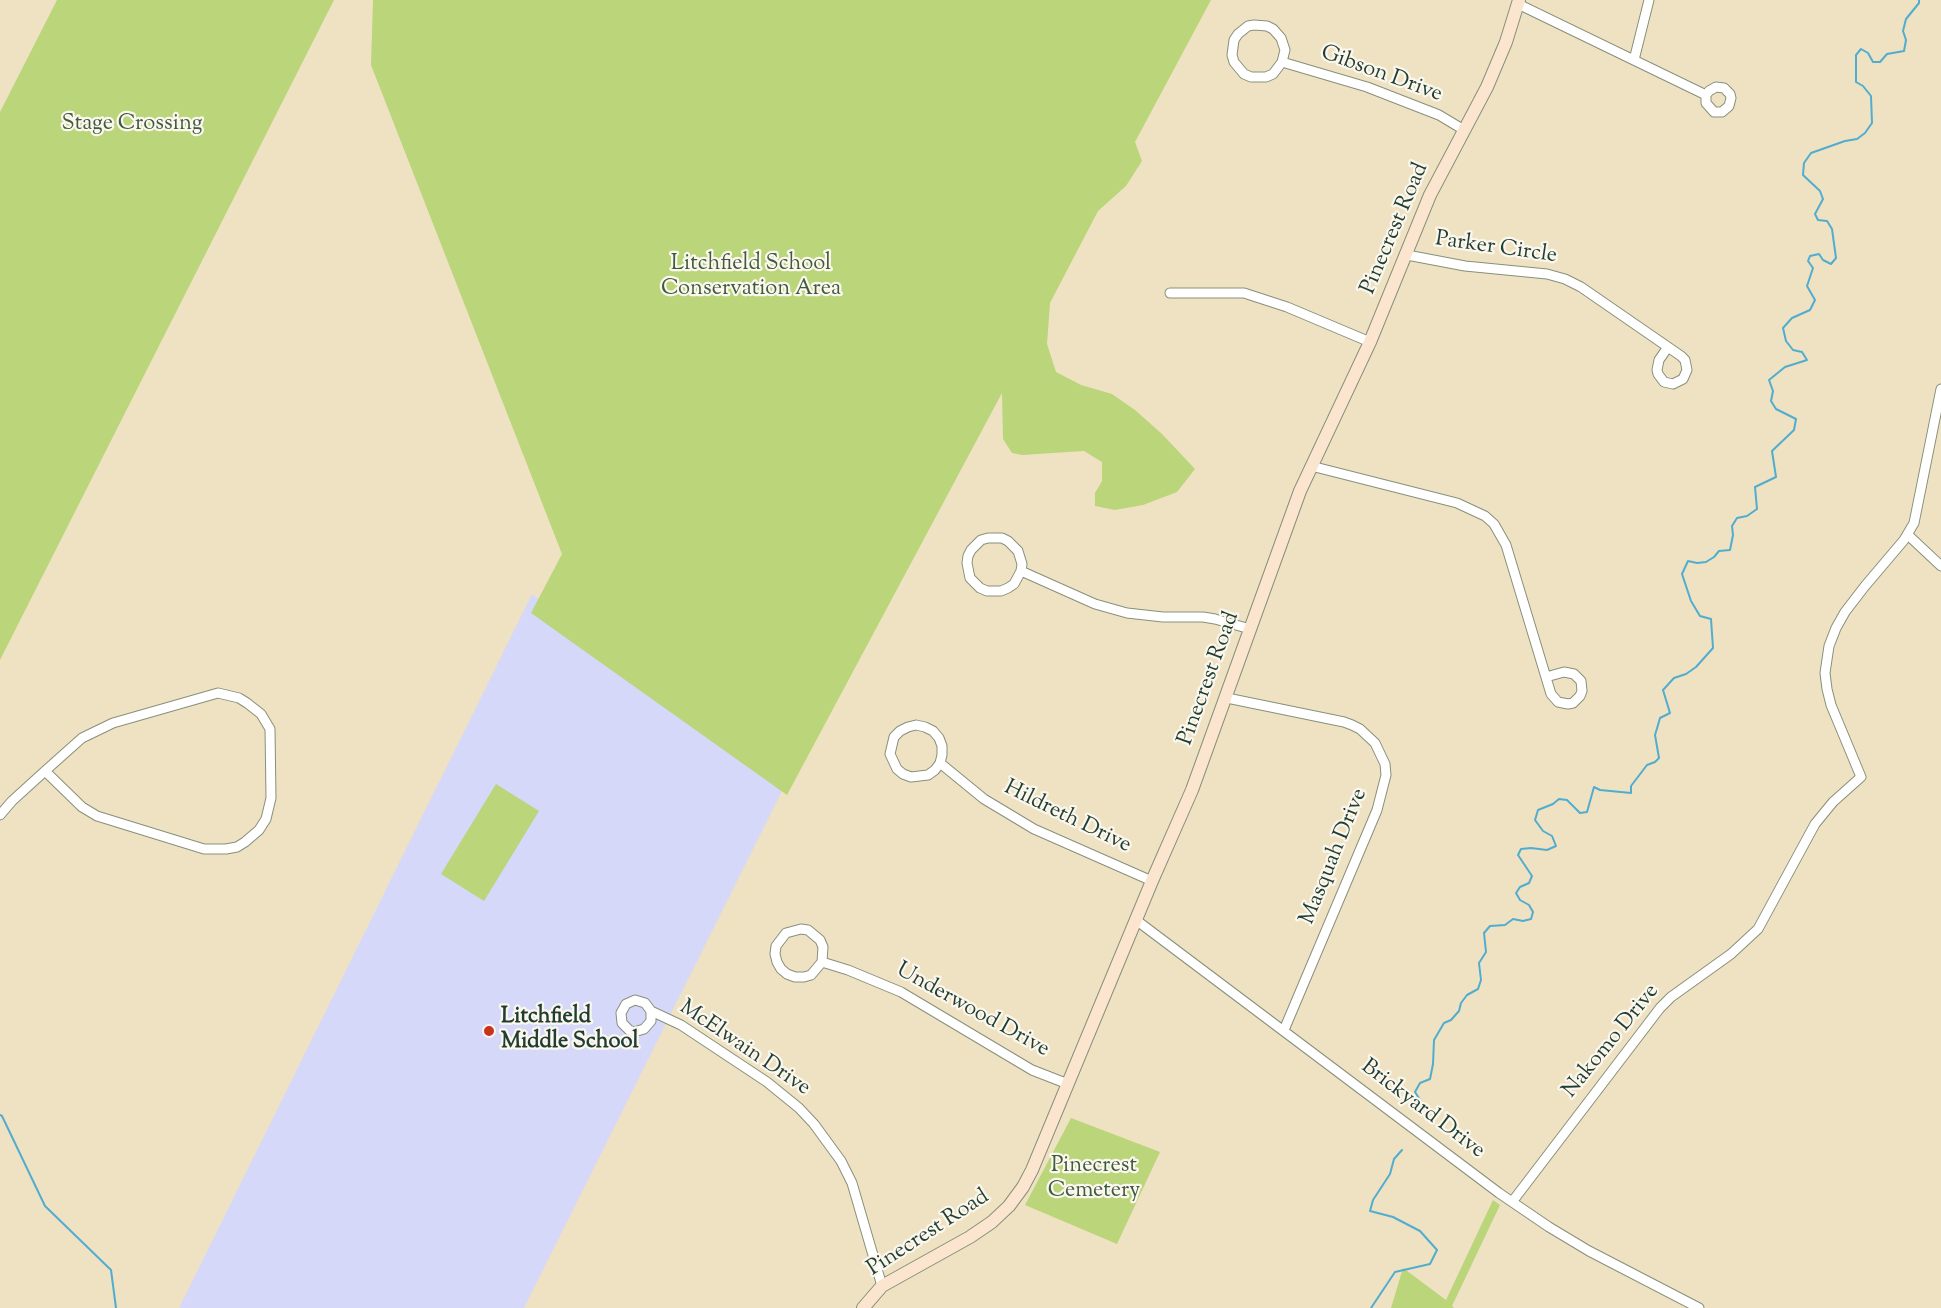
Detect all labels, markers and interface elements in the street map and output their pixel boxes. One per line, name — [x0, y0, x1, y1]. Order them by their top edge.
street label: Gibson Drive — [1317, 41, 1445, 109]
park label: Stage Crossing — [62, 112, 202, 138]
street label: Pinecrest Road — [1356, 159, 1436, 299]
street label: Parker Circle — [1433, 227, 1559, 271]
park label: Litchfield School Conservation Area — [661, 252, 841, 304]
street label: Pinecrest Road — [1174, 609, 1246, 749]
street label: Hildreth Drive — [999, 776, 1135, 860]
street label: Masquah Drive — [1296, 785, 1374, 929]
street label: Underwood Drive — [891, 958, 1053, 1064]
street label: Nakomo Drive — [1558, 980, 1666, 1104]
street label: McElwain Drive — [673, 995, 815, 1103]
place label: Litchfield Middle School — [501, 1005, 639, 1056]
marker: Litchfield Middle School — [482, 1024, 496, 1038]
street label: Brickyard Drive — [1355, 1055, 1489, 1165]
park label: Pinecrest Cemetery — [1048, 1154, 1140, 1206]
street label: Pinecrest Road — [863, 1185, 995, 1283]

